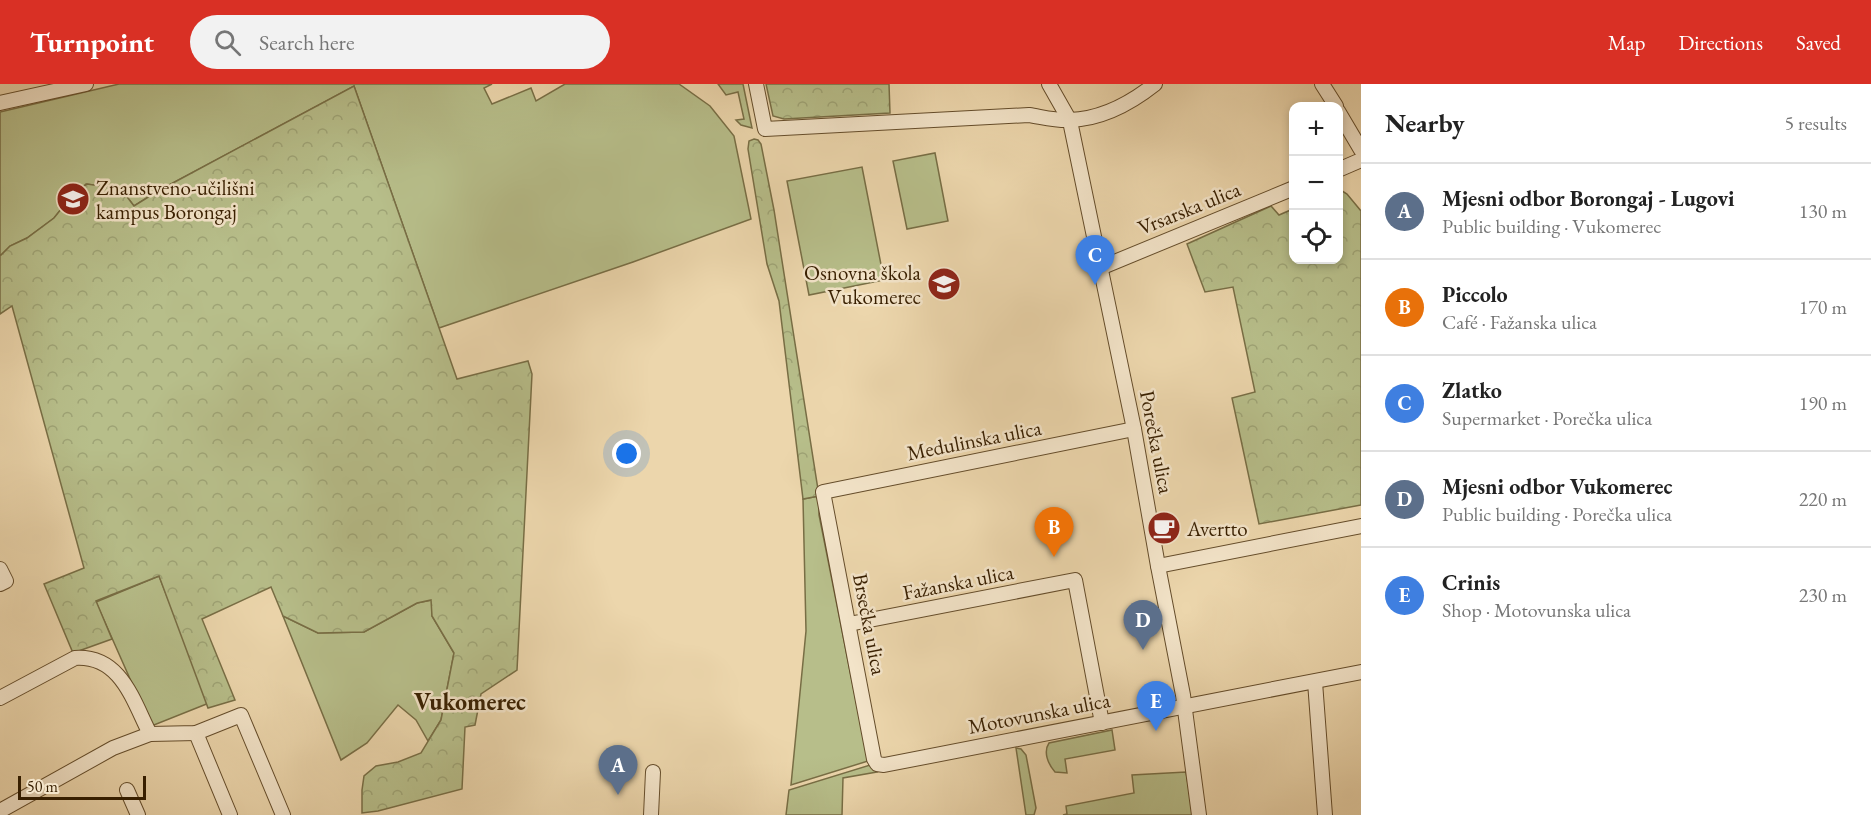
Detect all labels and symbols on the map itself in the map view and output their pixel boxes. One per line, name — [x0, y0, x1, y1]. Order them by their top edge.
place label: Znanstveno-učilišni kampus Borongaj — [96, 174, 255, 225]
street label: Vrsarska ulica — [1134, 175, 1245, 241]
school or university icon: Znanstveno-učilišni kampus Borongaj — [55, 181, 91, 217]
pin: C — [1076, 236, 1114, 285]
place label: Osnovna škola Vukomerec — [804, 259, 922, 310]
school or university icon: Osnovna škola Vukomerec — [926, 266, 962, 302]
street label: Porečka ulica — [1134, 388, 1180, 497]
street label: Medulinska ulica — [904, 414, 1044, 466]
your location — [612, 439, 641, 468]
pin: B — [1034, 508, 1074, 557]
cafe icon: Avertto — [1146, 510, 1182, 546]
place label: Avertto — [1186, 515, 1248, 542]
street label: Fažanska ulica — [900, 558, 1016, 606]
street label: Brsečka ulica — [847, 571, 893, 678]
pin: D — [1124, 600, 1162, 650]
pin: E — [1136, 682, 1176, 731]
district label: Vukomerec — [414, 686, 526, 717]
street label: Motovunska ulica — [966, 686, 1113, 740]
pin: A — [598, 746, 638, 795]
scale bar — [18, 773, 146, 800]

